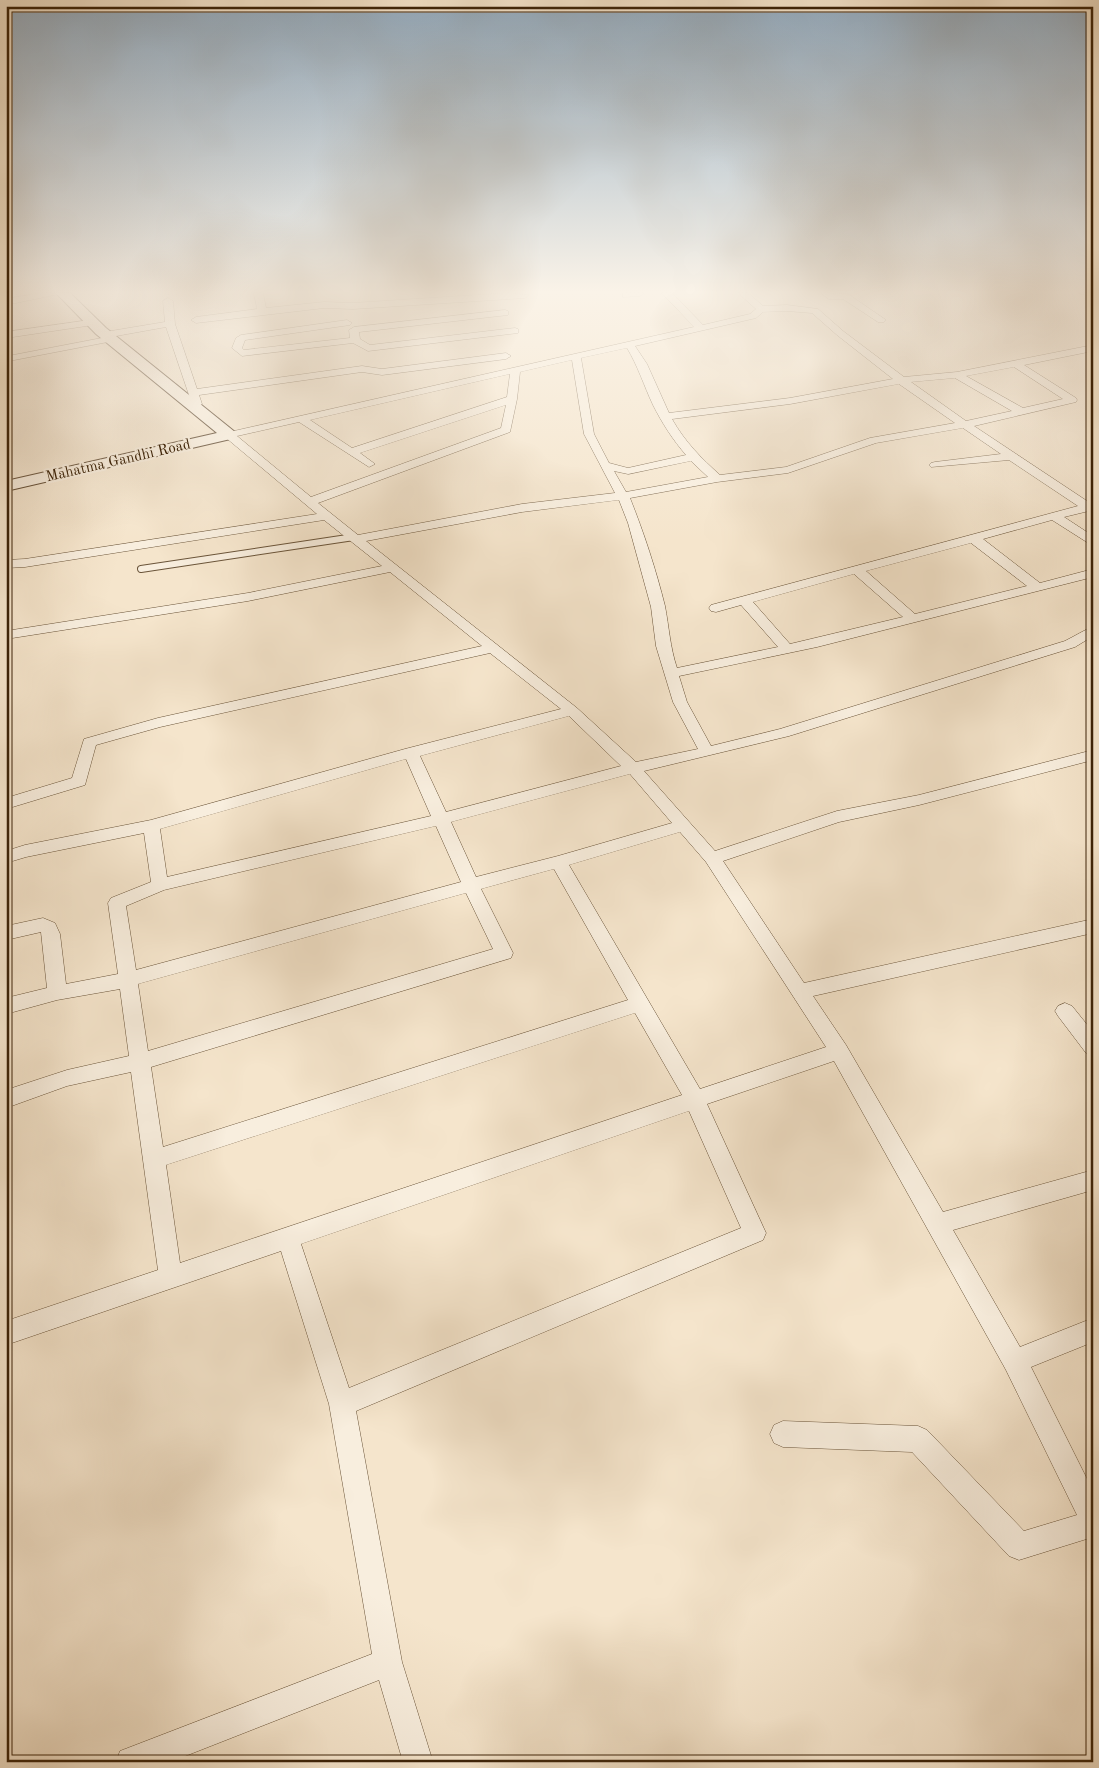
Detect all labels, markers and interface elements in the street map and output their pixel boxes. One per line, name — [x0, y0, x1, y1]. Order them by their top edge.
street label: Mahatma Gandhi Road — [44, 437, 192, 485]

